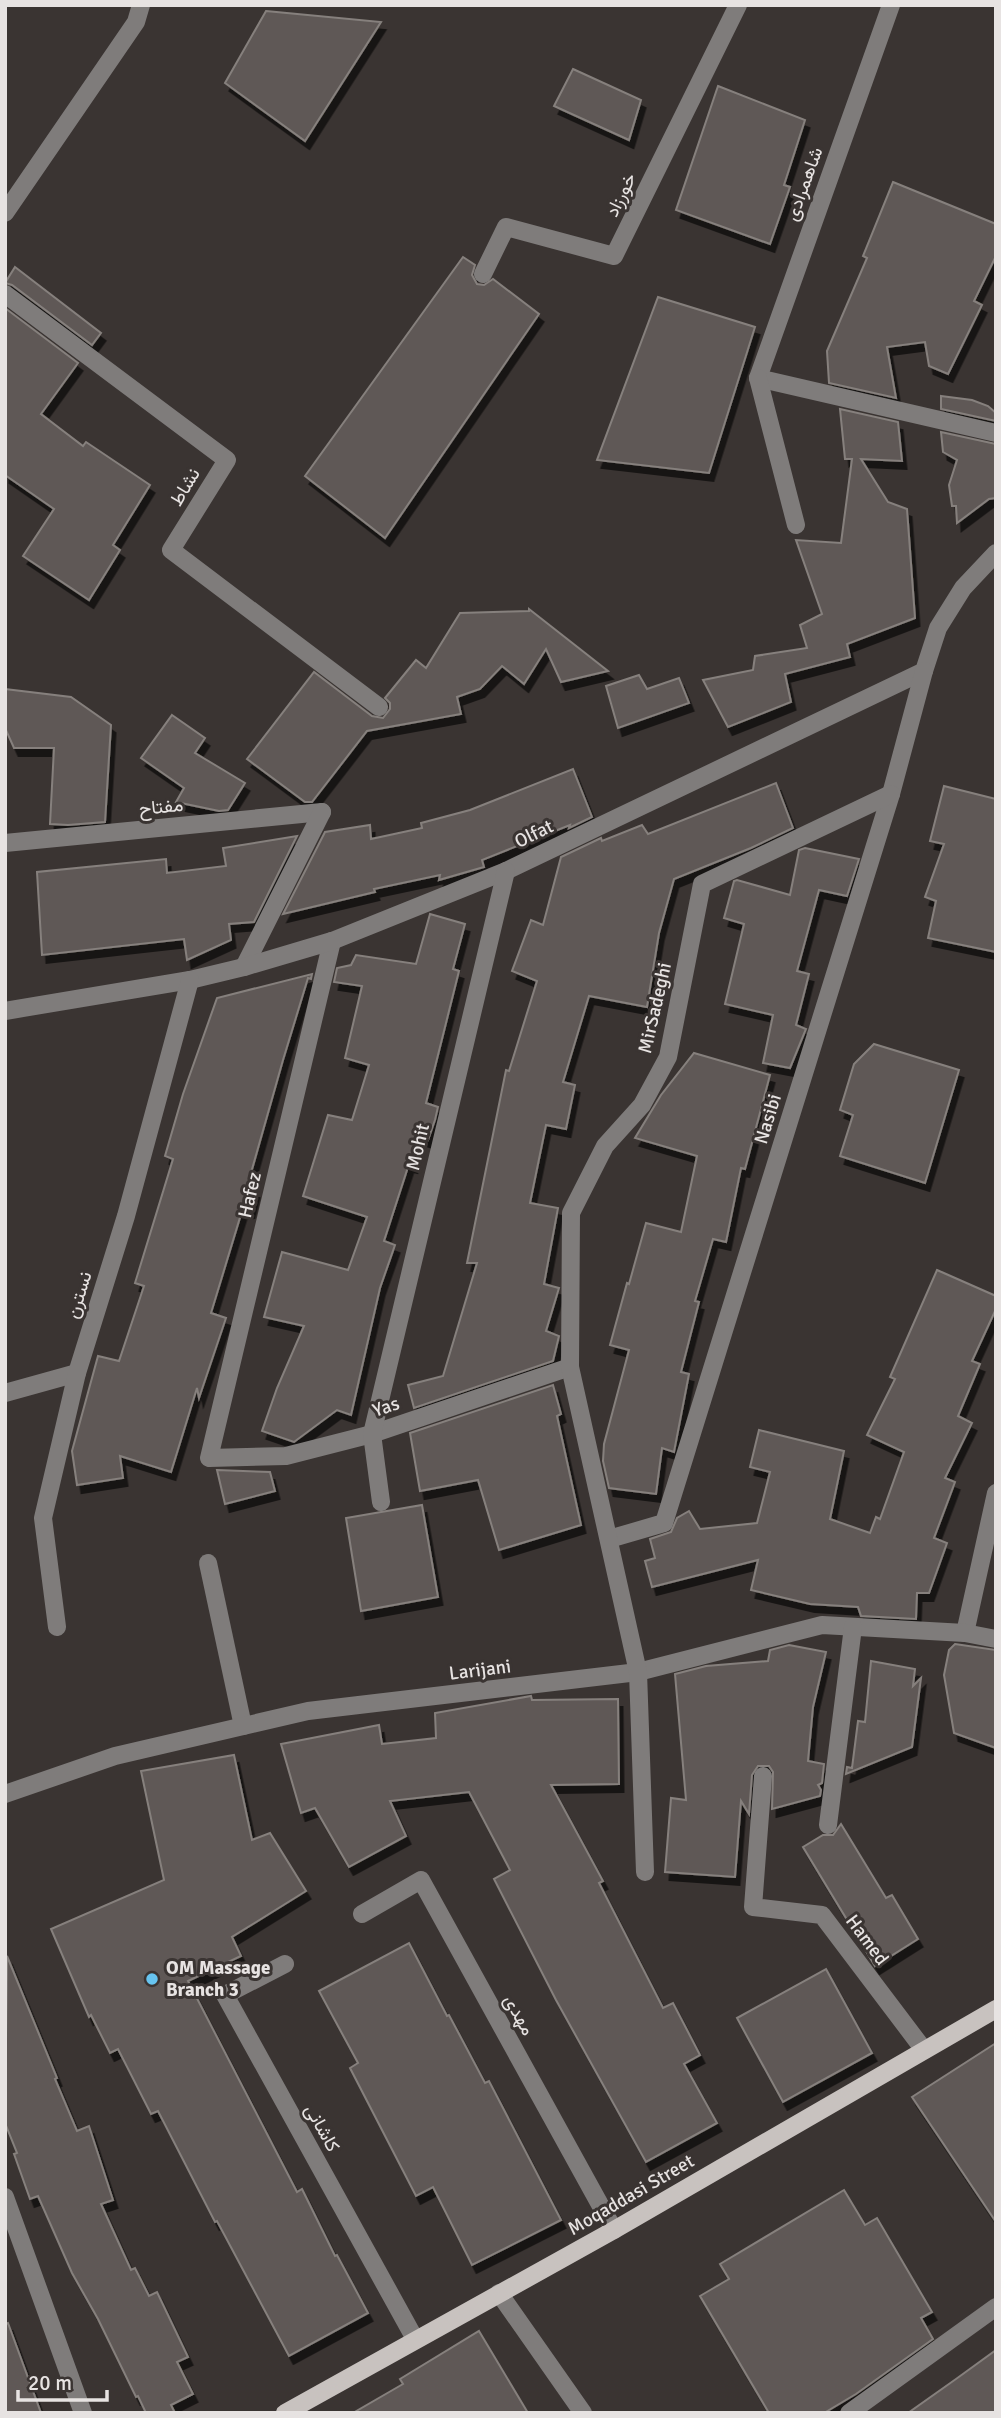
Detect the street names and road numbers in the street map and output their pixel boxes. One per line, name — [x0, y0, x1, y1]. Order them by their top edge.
street label: شاهمرادی — [780, 144, 828, 224]
street label: خورزاد — [600, 169, 642, 221]
street label: نشاط — [164, 463, 206, 511]
street label: مفتاح — [138, 793, 184, 821]
street label: Olfat — [511, 814, 558, 854]
street label: MirSadeghi — [633, 960, 677, 1056]
street label: Nasibi — [749, 1091, 787, 1147]
street label: Mohit — [401, 1121, 435, 1173]
street label: Hafez — [233, 1170, 267, 1220]
street label: نسترن — [61, 1269, 97, 1321]
street label: Yas — [369, 1391, 403, 1423]
street label: Larijani — [448, 1654, 512, 1686]
street label: Hamed — [840, 1910, 894, 1970]
street label: مهدی — [498, 1990, 540, 2040]
street label: کاشانی — [299, 2100, 345, 2156]
street label: Moqaddasi Street — [564, 2149, 699, 2241]

